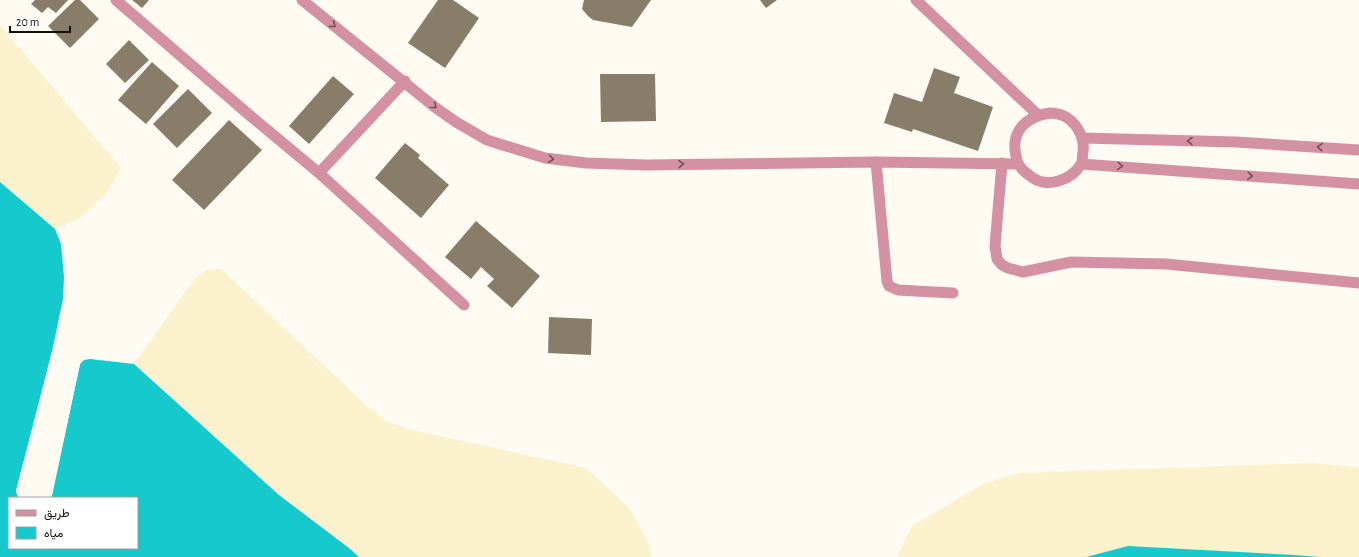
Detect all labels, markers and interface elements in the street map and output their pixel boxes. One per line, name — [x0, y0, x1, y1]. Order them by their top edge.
scale bar — [10, 8, 70, 34]
text: 20 m — [16, 16, 39, 28]
one-way arrow — [328, 20, 335, 27]
one-way arrow — [429, 101, 437, 108]
one-way arrow — [1187, 136, 1193, 145]
one-way arrow — [1317, 143, 1323, 152]
one-way arrow — [548, 154, 554, 163]
one-way arrow — [678, 160, 684, 168]
one-way arrow — [1117, 162, 1123, 171]
one-way arrow — [1247, 171, 1253, 180]
legend — [8, 497, 138, 549]
text: طريق — [44, 507, 70, 521]
text: مياه — [44, 527, 63, 540]

